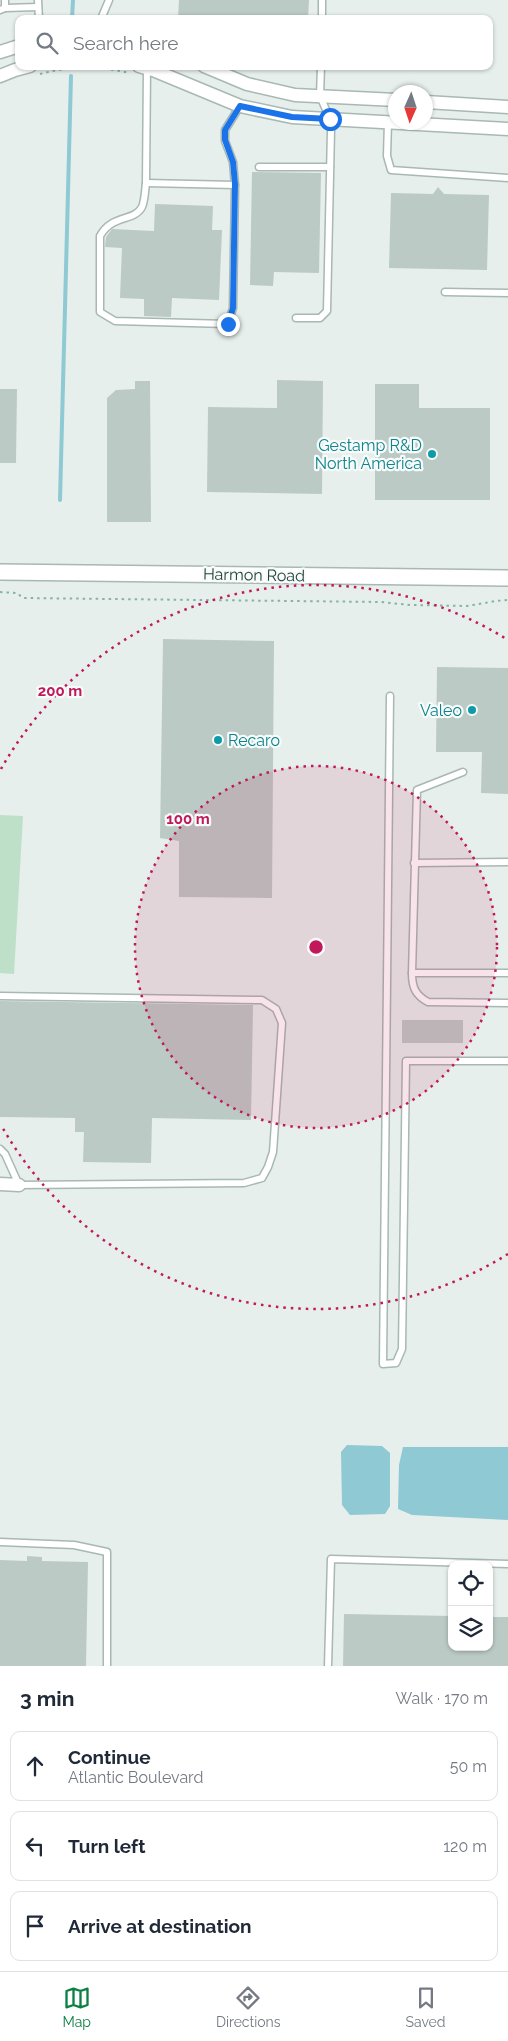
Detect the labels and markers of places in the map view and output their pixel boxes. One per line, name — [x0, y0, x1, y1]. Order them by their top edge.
place label: Gestamp R&D North America — [315, 436, 422, 473]
marker: Gestamp R&D North America — [426, 448, 438, 460]
place label: Valeo — [420, 701, 462, 720]
marker: Valeo — [466, 704, 478, 716]
place label: Recaro — [228, 731, 280, 750]
marker: Recaro — [212, 734, 224, 746]
centre of rings — [307, 938, 325, 956]

